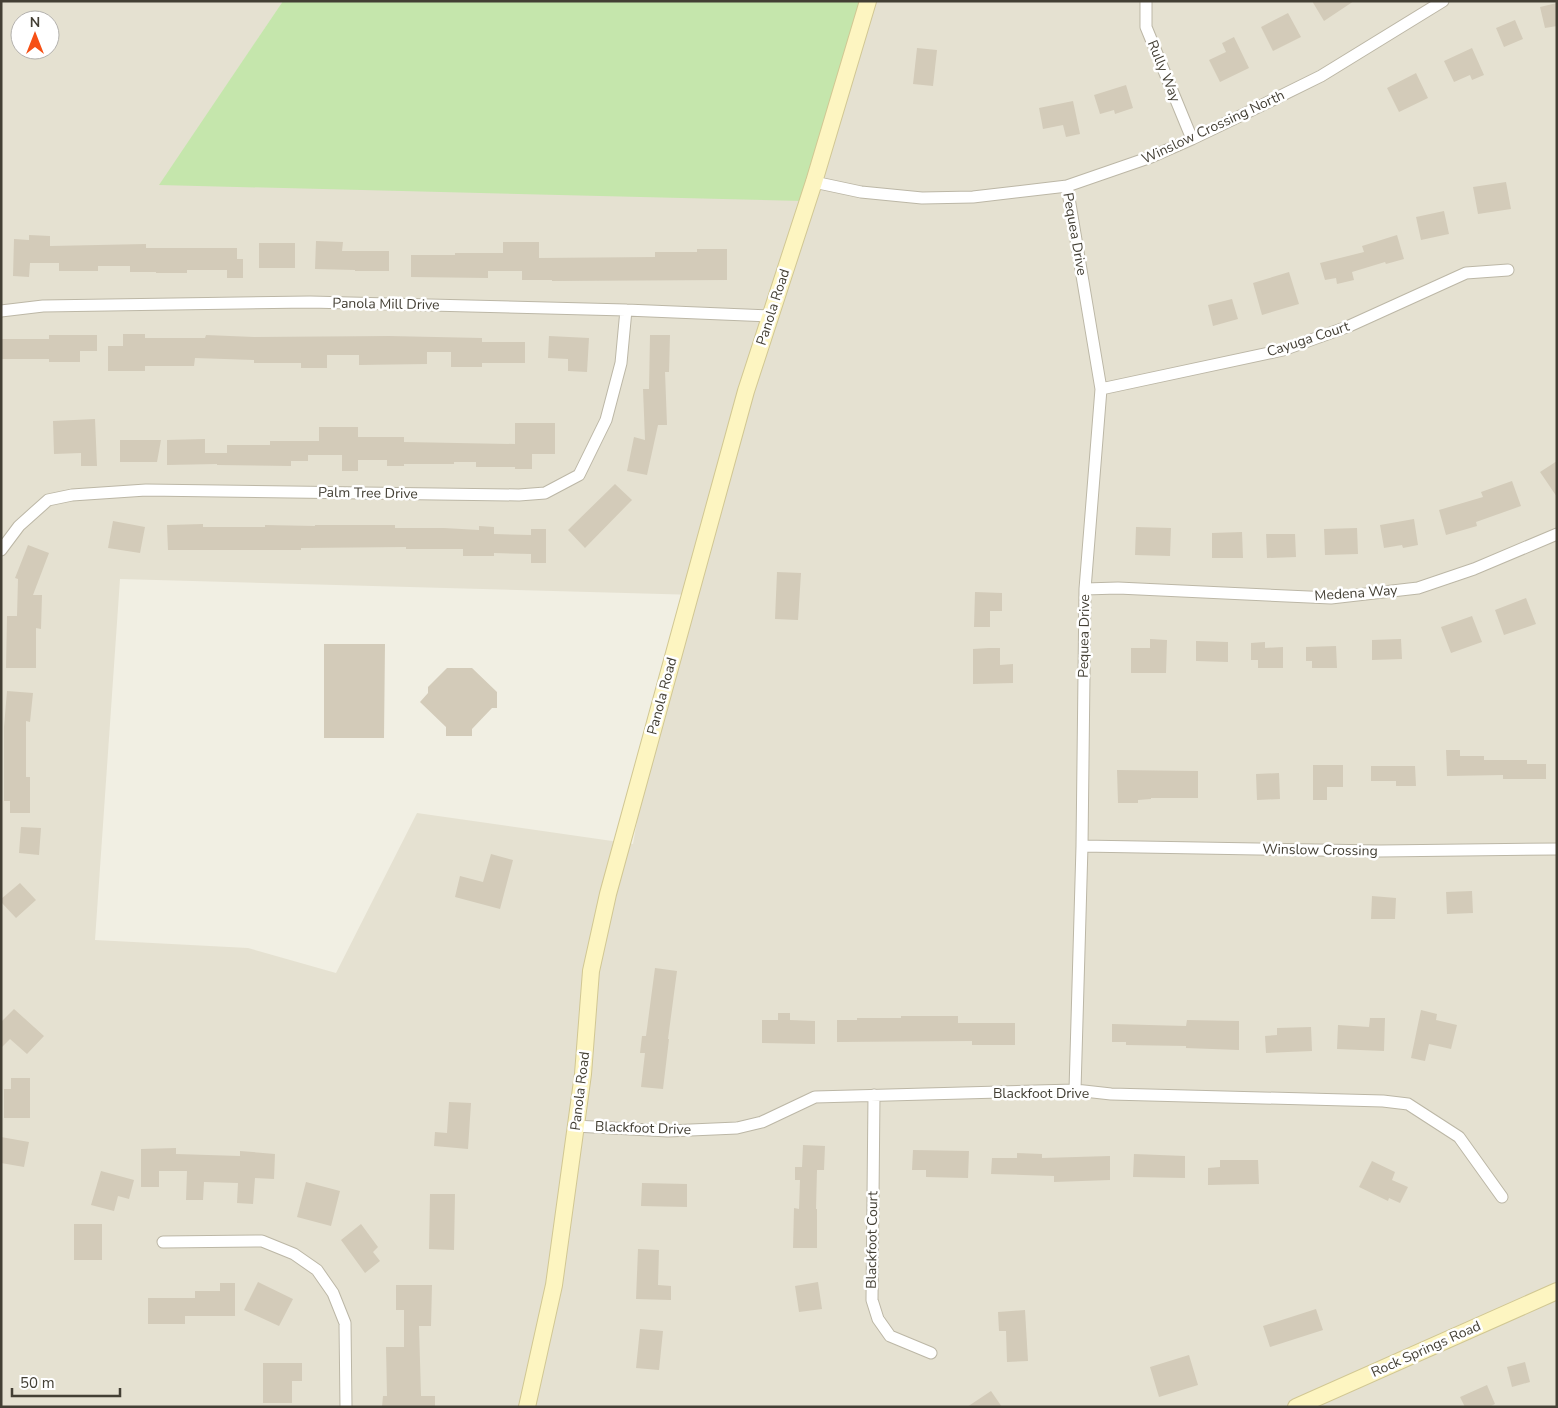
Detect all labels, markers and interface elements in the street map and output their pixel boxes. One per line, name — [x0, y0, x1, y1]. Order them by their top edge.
north arrow — [10, 10, 60, 60]
text: N — [30, 13, 40, 32]
street label: Rully Way — [1143, 37, 1185, 106]
street label: Winslow Crossing North — [1139, 86, 1287, 168]
street label: Pequea Drive — [1058, 191, 1092, 277]
street label: Panola Road — [752, 266, 794, 348]
street label: Panola Mill Drive — [332, 294, 440, 314]
street label: Cayuga Court — [1264, 317, 1352, 361]
street label: Palm Tree Drive — [318, 483, 418, 503]
street label: Medena Way — [1314, 581, 1399, 605]
street label: Pequea Drive — [1074, 594, 1094, 678]
street label: Panola Road — [643, 655, 681, 737]
street label: Winslow Crossing — [1262, 839, 1378, 861]
street label: Panola Road — [566, 1050, 594, 1132]
street label: Blackfoot Drive — [993, 1084, 1089, 1103]
street label: Blackfoot Drive — [595, 1117, 691, 1139]
street label: Blackfoot Court — [862, 1191, 882, 1289]
street label: Rock Springs Road — [1368, 1316, 1484, 1382]
scale bar — [12, 1366, 120, 1398]
text: 50 m — [20, 1373, 55, 1393]

